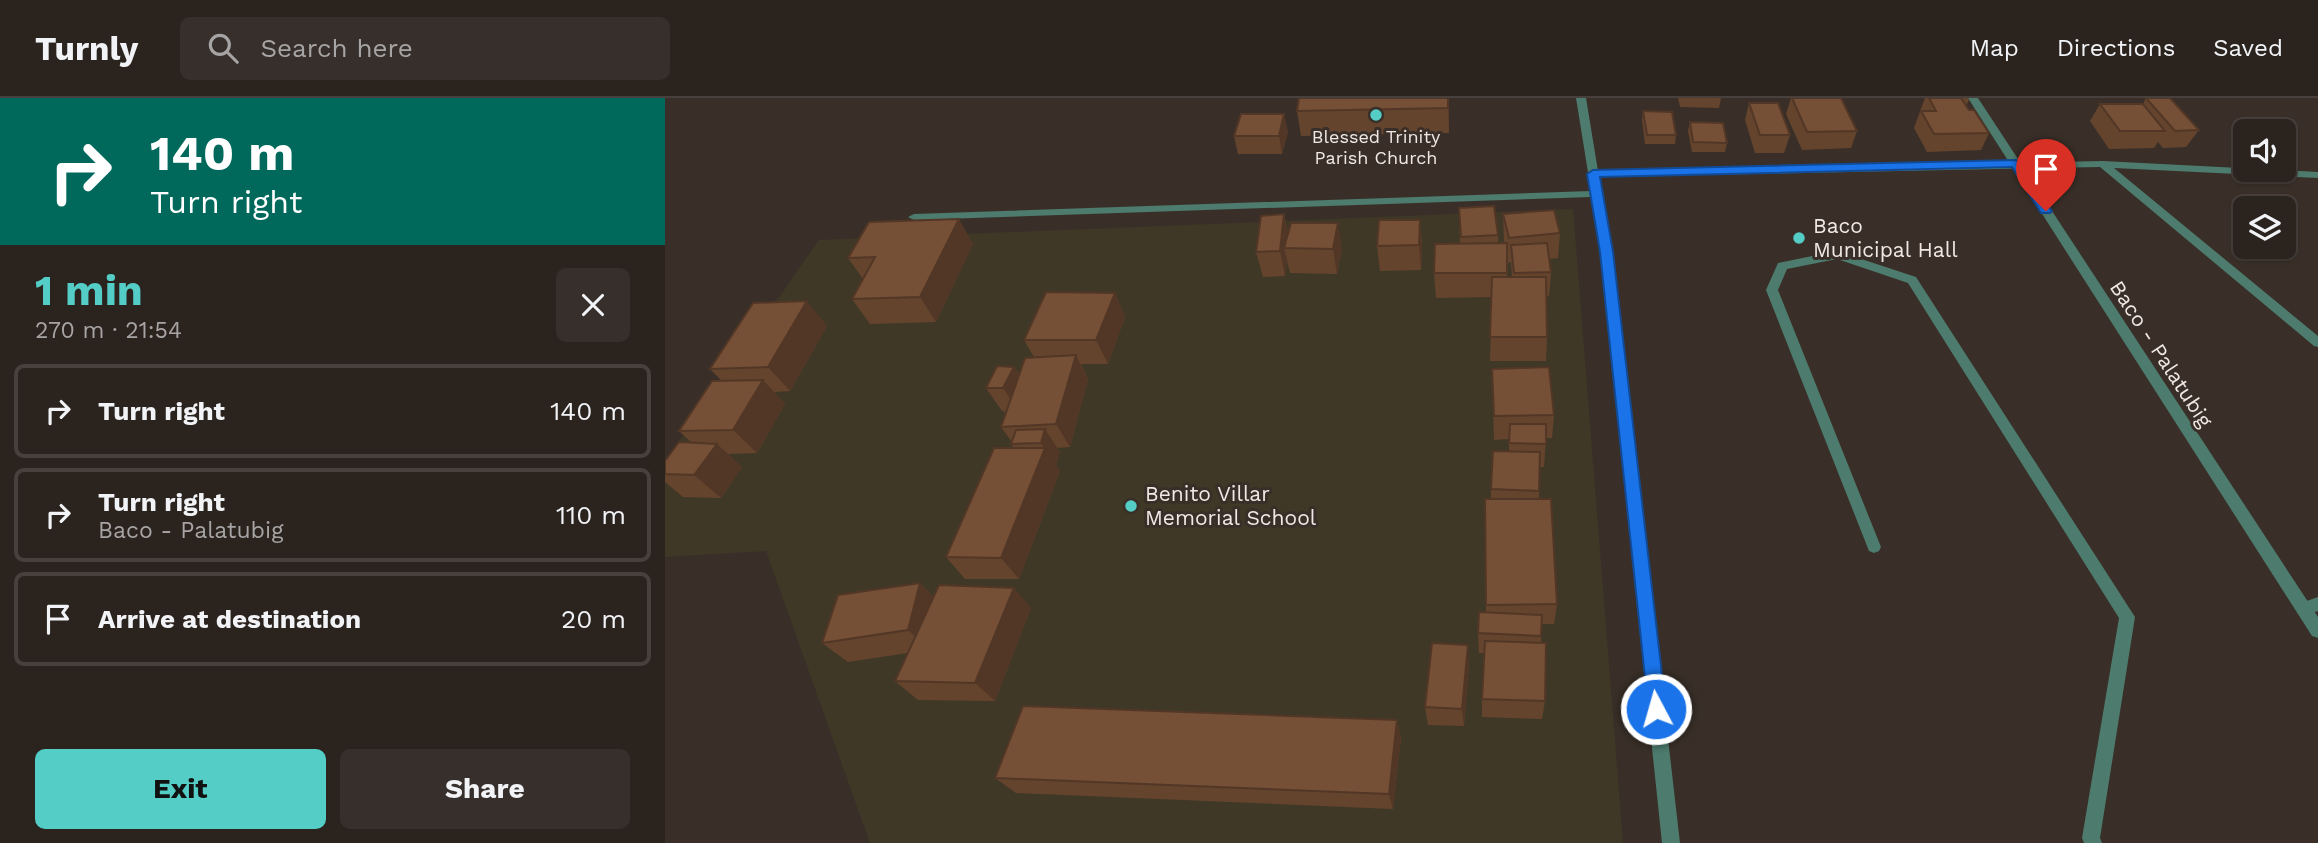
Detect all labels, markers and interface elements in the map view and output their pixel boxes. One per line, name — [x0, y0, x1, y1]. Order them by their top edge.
search box — [180, 17, 670, 80]
text: Turnly — [35, 29, 138, 68]
icon: search — [204, 29, 242, 67]
text: Search here — [260, 33, 413, 63]
text: Map — [1970, 34, 2019, 62]
text: Directions — [2057, 34, 2175, 62]
text: Saved — [2213, 34, 2283, 62]
marker: Blessed Trinity Parish Church — [1368, 107, 1384, 123]
map controls — [2233, 119, 2296, 259]
button: sound — [2233, 119, 2296, 182]
text: 140 m — [150, 124, 294, 182]
icon: right — [35, 126, 126, 217]
place label: Blessed Trinity Parish Church — [1312, 126, 1441, 168]
pin — [2016, 139, 2076, 211]
icon: arrive — [2027, 150, 2065, 188]
text: Turn right — [150, 183, 302, 221]
button: layers — [2233, 196, 2296, 259]
place label: Baco Municipal Hall — [1813, 213, 1958, 262]
marker: Baco Municipal Hall — [1791, 230, 1807, 246]
text: 1 min — [35, 266, 143, 315]
button: close — [556, 268, 630, 342]
street label: Baco - Palatubig — [2105, 276, 2218, 432]
text: 270 m · 21:54 — [35, 317, 182, 344]
icon: right — [39, 392, 77, 430]
text: Turn right — [98, 396, 225, 426]
text: 140 m — [550, 396, 626, 426]
place label: Benito Villar Memorial School — [1145, 481, 1317, 530]
text: Turn right — [98, 487, 225, 517]
icon: right — [39, 496, 77, 534]
marker: Benito Villar Memorial School — [1123, 498, 1139, 514]
text: 110 m — [556, 500, 626, 530]
text: Baco - Palatubig — [98, 517, 283, 544]
icon: arrive — [39, 600, 77, 638]
text: Arrive at destination — [98, 604, 361, 634]
text: 20 m — [561, 604, 626, 634]
position arrow — [1619, 672, 1693, 746]
button: Exit — [35, 749, 326, 829]
button: Share — [340, 749, 630, 829]

